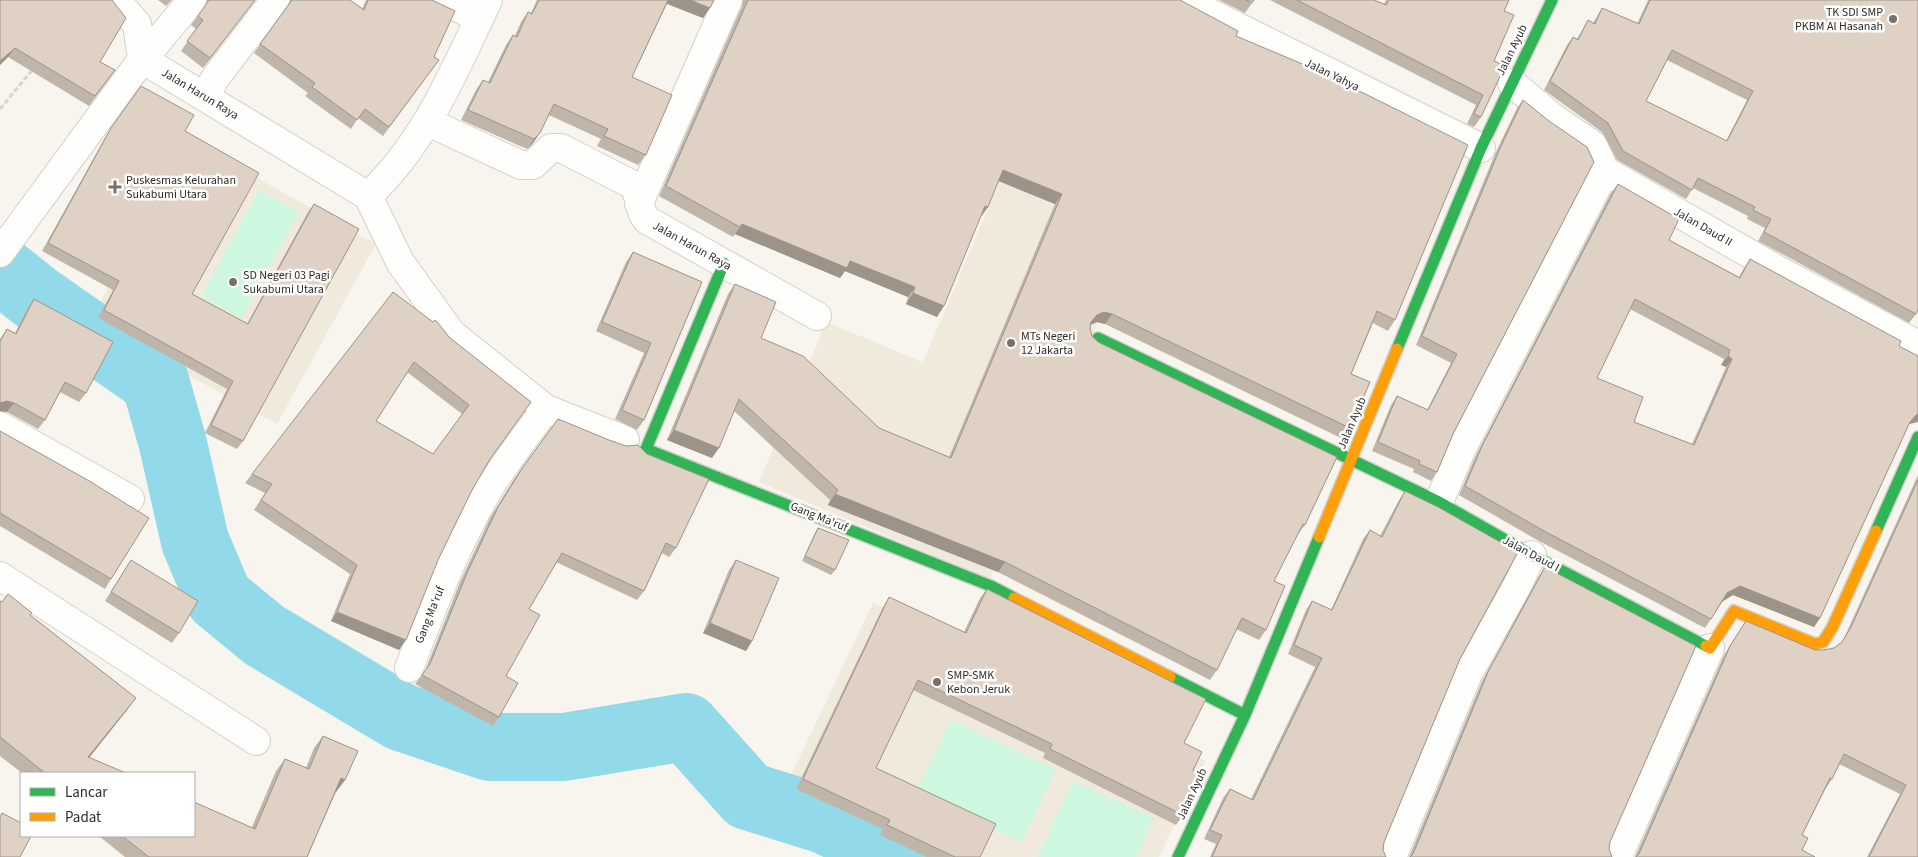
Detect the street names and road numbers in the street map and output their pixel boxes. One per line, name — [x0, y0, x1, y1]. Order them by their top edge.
street label: Jalan Ayub — [1492, 21, 1532, 78]
street label: Jalan Yahya — [1302, 54, 1362, 96]
street label: Jalan Harun Raya — [158, 64, 242, 124]
street label: Jalan Daud II — [1671, 203, 1735, 251]
street label: Jalan Harun Raya — [650, 217, 734, 275]
street label: Jalan Ayub — [1333, 394, 1371, 452]
street label: Gang Ma'ruf — [788, 498, 851, 536]
street label: Jalan Daud I — [1500, 532, 1562, 576]
street label: Gang Ma'ruf — [411, 583, 449, 646]
street label: Jalan Ayub — [1173, 765, 1211, 823]

